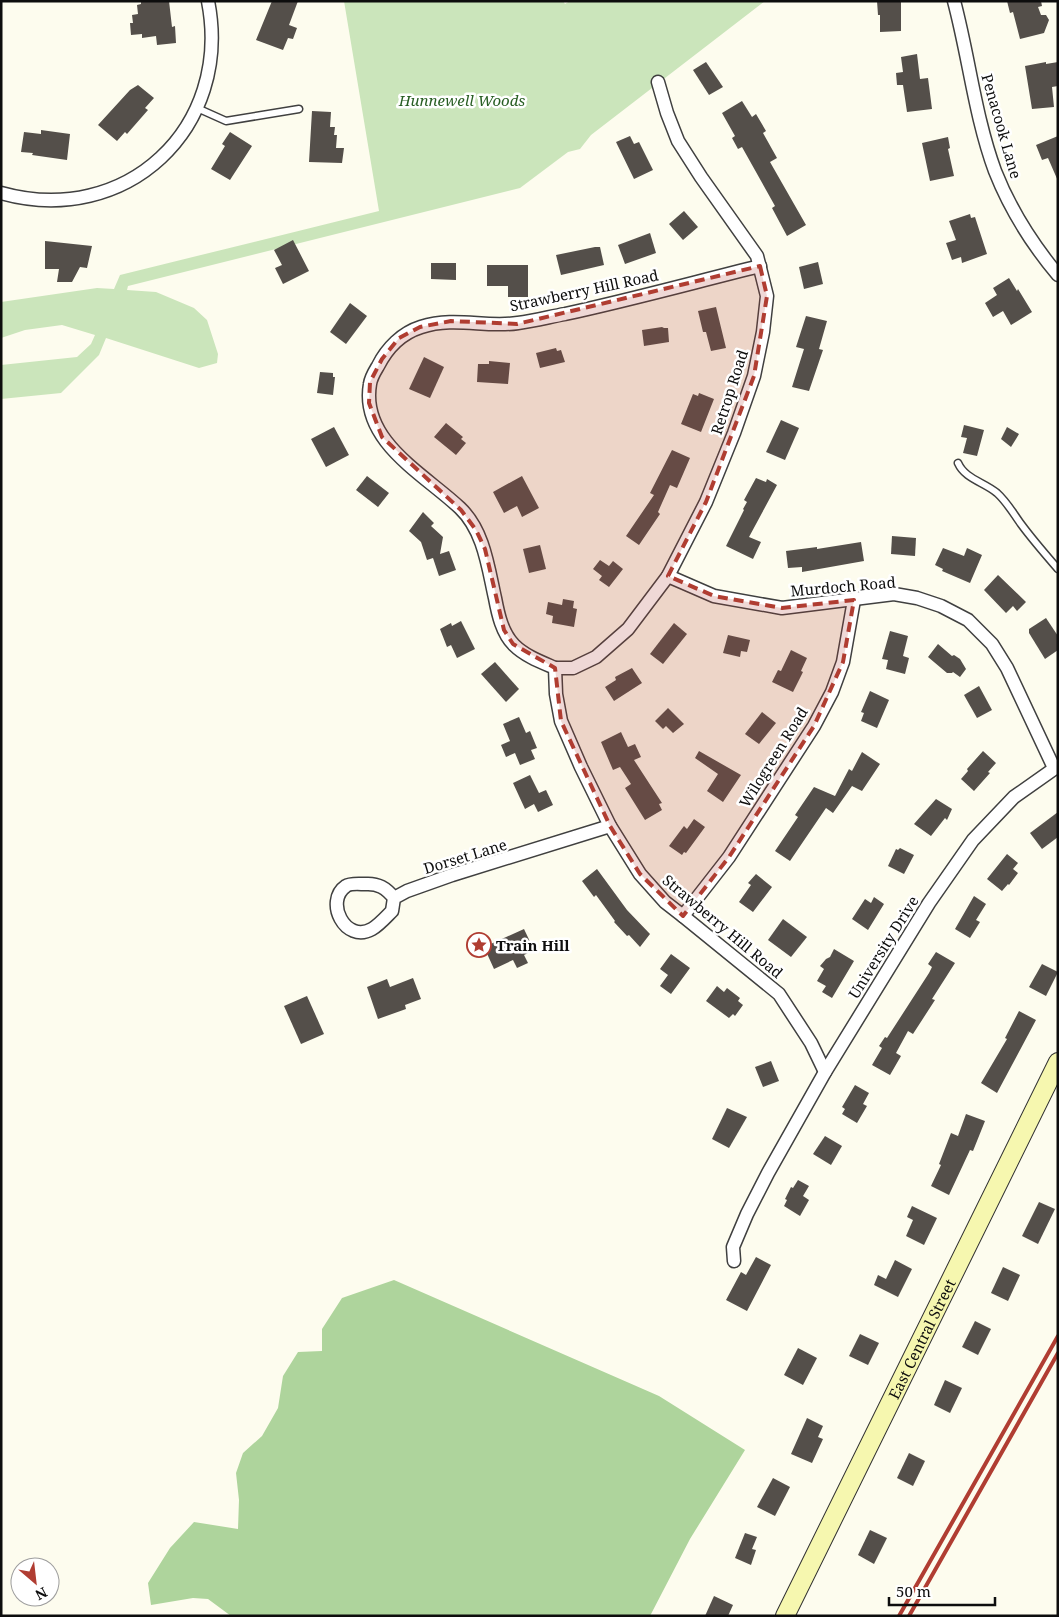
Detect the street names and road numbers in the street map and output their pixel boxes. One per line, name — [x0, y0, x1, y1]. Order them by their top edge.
street label: Penacook Lane — [977, 71, 1027, 181]
street label: Strawberry Hill Road — [508, 264, 660, 316]
street label: Retrop Road — [706, 347, 752, 437]
street label: Murdoch Road — [790, 571, 896, 601]
street label: Wilogreen Road — [734, 703, 812, 811]
street label: Dorset Lane — [421, 834, 509, 878]
street label: Strawberry Hill Road — [659, 870, 787, 982]
street label: University Drive — [843, 892, 923, 1002]
street label: East Central Street — [884, 1275, 960, 1402]

